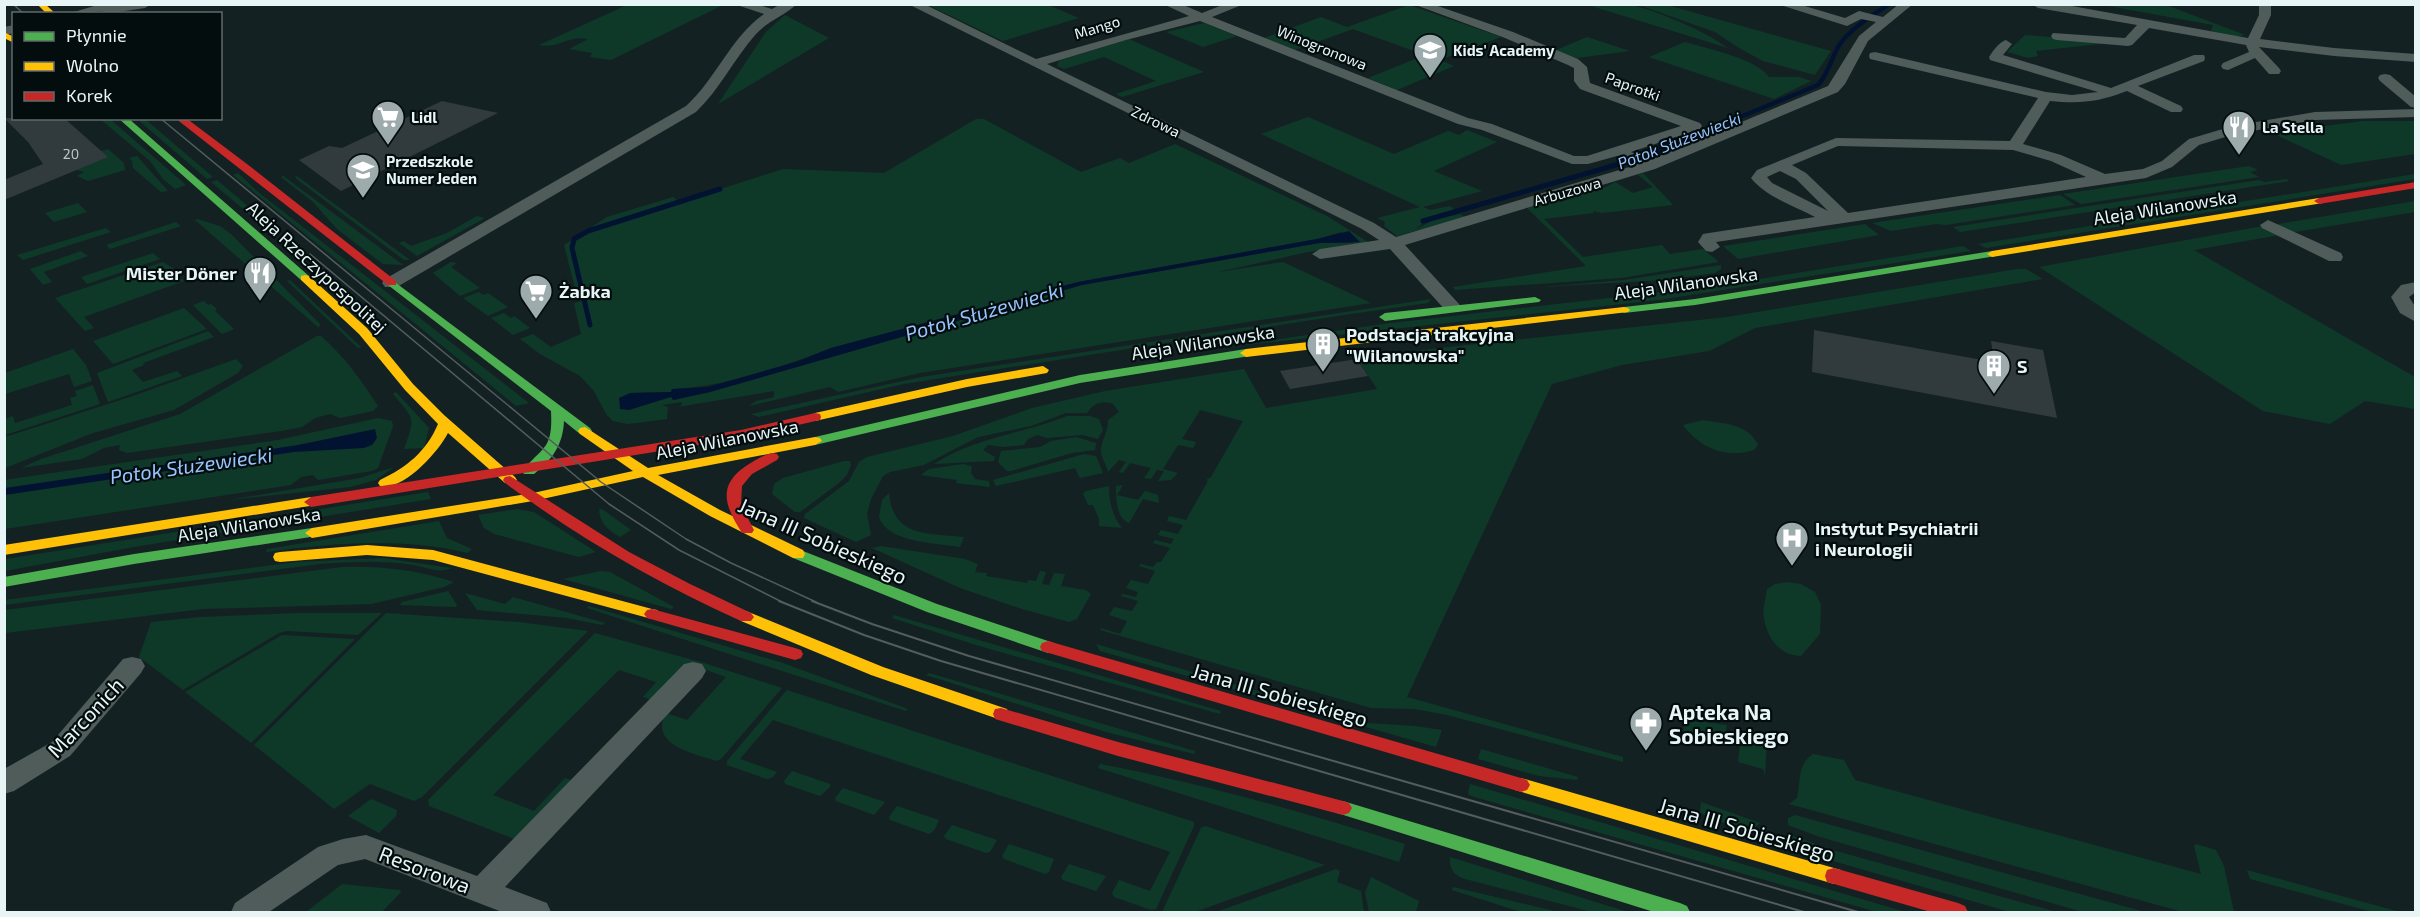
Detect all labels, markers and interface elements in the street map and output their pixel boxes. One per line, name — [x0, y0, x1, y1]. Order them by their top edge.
legend — [12, 12, 222, 120]
street label: Mango — [1072, 12, 1122, 42]
street label: Winogronowa — [1274, 21, 1370, 73]
text: Płynnie — [66, 24, 127, 46]
school or university icon: Kids' Academy — [1412, 32, 1448, 79]
place label: Kids' Academy — [1453, 41, 1555, 60]
text: Wolno — [66, 54, 119, 76]
street label: Paprotki — [1603, 68, 1663, 104]
text: Korek — [66, 84, 112, 106]
supermarket icon: Lidl — [370, 99, 406, 146]
street label: Zdrowa — [1129, 102, 1183, 140]
place label: Lidl — [411, 108, 437, 126]
water label: Potok Służewiecki — [1614, 108, 1744, 172]
restaurant icon: La Stella — [2221, 109, 2257, 156]
place label: La Stella — [2262, 118, 2324, 136]
house number: 20 — [63, 145, 79, 162]
school or university icon: Przedszkole Numer Jeden — [345, 152, 381, 199]
place label: Przedszkole Numer Jeden — [386, 152, 477, 187]
street label: Arbuzowa — [1531, 173, 1603, 209]
street label: Aleja Wilanowska — [2092, 185, 2238, 229]
street label: Aleja Rzeczypospolitej — [242, 196, 392, 338]
restaurant icon: Mister Döner — [242, 255, 278, 302]
place label: Mister Döner — [126, 262, 237, 284]
street label: Aleja Wilanowska — [1613, 262, 1759, 304]
supermarket icon: Żabka — [518, 273, 554, 320]
water label: Potok Służewiecki — [902, 277, 1066, 345]
place label: Żabka — [559, 280, 611, 302]
street label: Aleja Wilanowska — [1130, 320, 1276, 364]
place label: Podstacja trakcyjna "Wilanowska" — [1346, 323, 1514, 366]
building icon: Podstacja trakcyjna "Wilanowska" — [1305, 326, 1341, 373]
building icon: S — [1976, 348, 2012, 395]
place label: S — [2017, 355, 2028, 377]
street label: Aleja Wilanowska — [654, 414, 800, 464]
water label: Potok Służewiecki — [108, 442, 274, 488]
street label: Jana III Sobieskiego — [735, 492, 911, 588]
street label: Aleja Wilanowska — [176, 502, 322, 546]
place label: Instytut Psychiatrii i Neurologii — [1815, 517, 1978, 560]
hospital icon: Instytut Psychiatrii i Neurologii — [1774, 520, 1810, 567]
street label: Jana III Sobieskiego — [1189, 657, 1371, 731]
street label: Marconich — [42, 672, 128, 762]
place label: Apteka Na Sobieskiego — [1669, 699, 1789, 748]
pharmacy icon: Apteka Na Sobieskiego — [1628, 705, 1664, 752]
street label: Jana III Sobieskiego — [1656, 792, 1838, 866]
street label: Resorowa — [376, 840, 474, 898]

